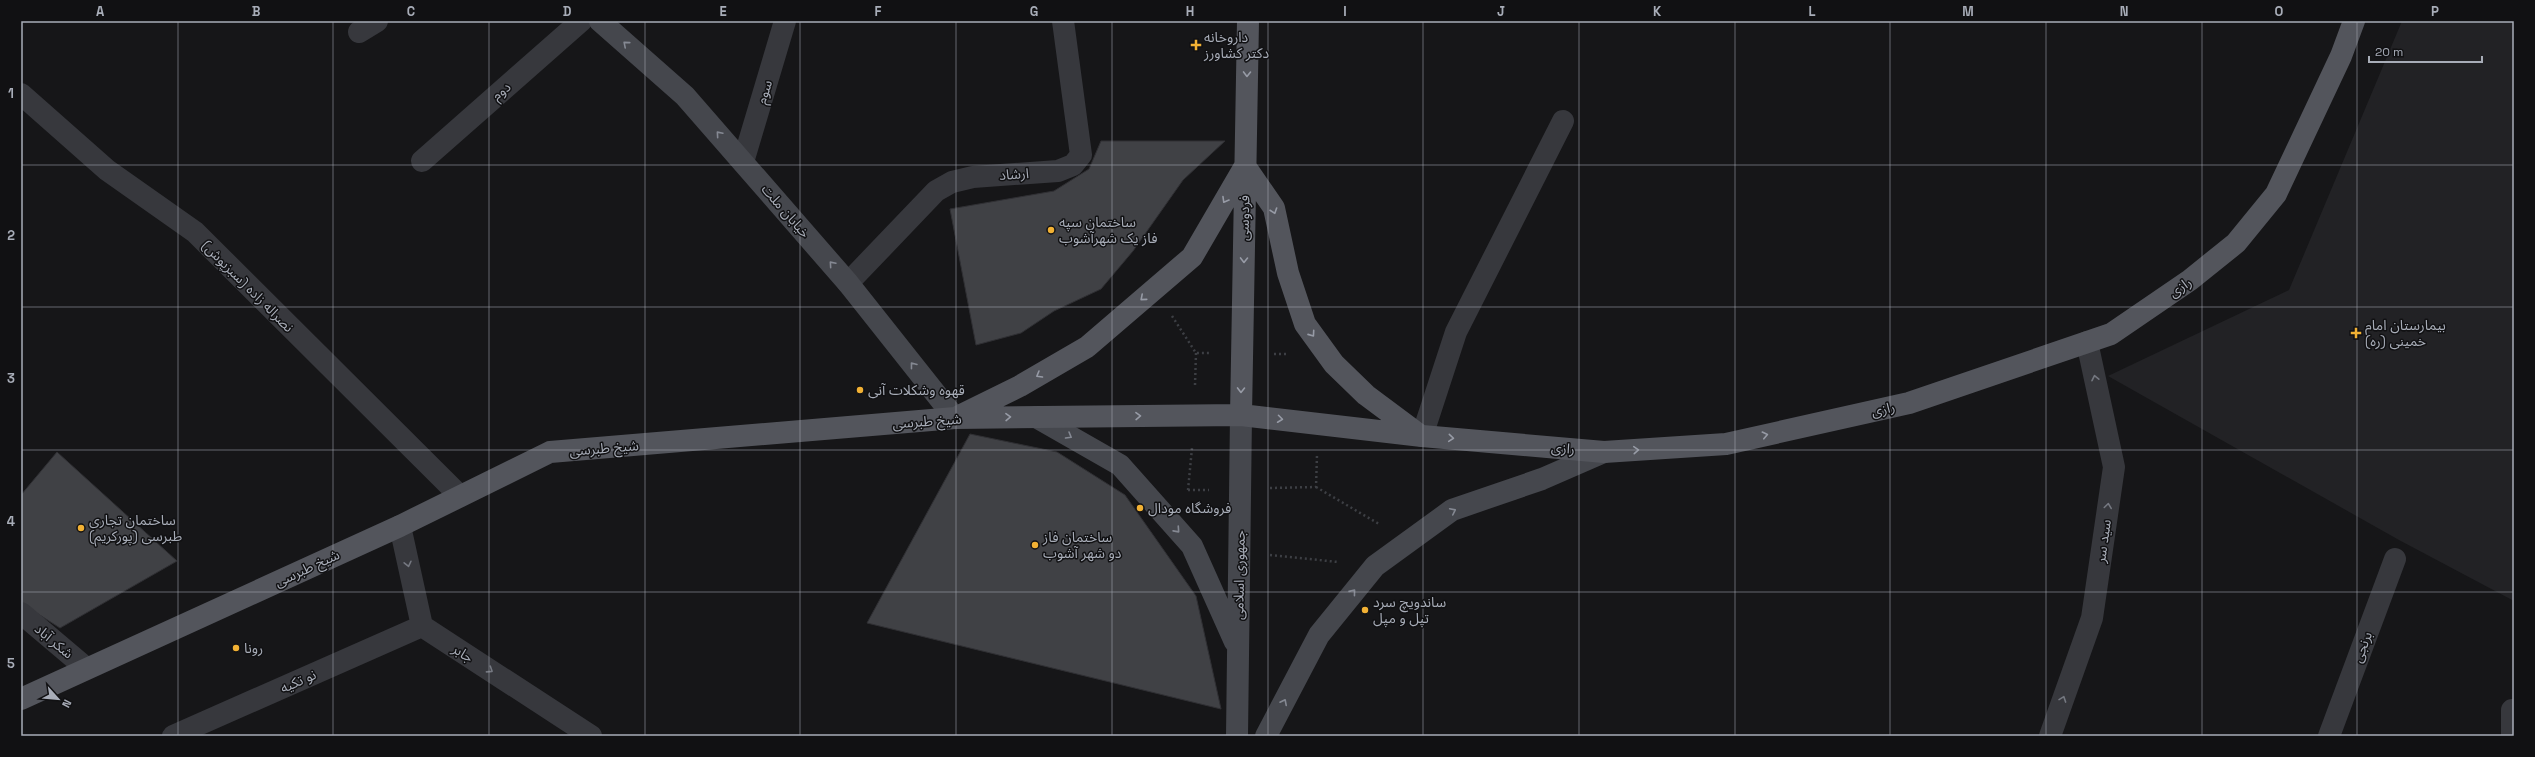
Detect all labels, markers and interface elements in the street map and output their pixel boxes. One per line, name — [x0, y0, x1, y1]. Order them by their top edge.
text: A — [96, 3, 105, 20]
text: B — [252, 3, 261, 20]
text: C — [407, 3, 415, 20]
text: D — [563, 3, 572, 20]
text: E — [719, 3, 727, 20]
text: F — [875, 3, 882, 20]
text: G — [1030, 3, 1038, 20]
text: H — [1186, 3, 1194, 20]
text: I — [1343, 3, 1347, 20]
text: J — [1497, 3, 1505, 20]
text: K — [1653, 3, 1662, 20]
text: L — [1808, 3, 1816, 20]
text: M — [1962, 3, 1974, 20]
text: N — [2120, 3, 2128, 20]
text: O — [2275, 3, 2284, 20]
text: P — [2431, 3, 2439, 20]
place label: داروخانه دکتر کشاورز — [1203, 28, 1269, 62]
scale bar — [2369, 38, 2482, 64]
marker: داروخانه دکتر کشاورز — [1191, 40, 1201, 50]
one-way arrow — [623, 41, 631, 49]
text: 20 m — [2375, 44, 2403, 60]
one-way arrow — [1242, 71, 1251, 77]
street label: دوم — [488, 78, 516, 106]
street label: سوم — [752, 78, 778, 107]
text: 1 — [8, 85, 14, 102]
one-way arrow — [716, 132, 723, 139]
street label: ارشاد — [999, 164, 1029, 184]
street label: خیابان ملت — [758, 180, 814, 242]
street label: فردوسی — [1235, 195, 1253, 241]
one-way arrow — [1223, 196, 1230, 203]
one-way arrow — [1269, 207, 1277, 214]
place label: ساختمان سپه فاز یک شهرآشوب — [1059, 213, 1158, 247]
marker: ساختمان سپه فاز یک شهرآشوب — [1046, 225, 1056, 235]
text: 2 — [7, 227, 15, 244]
street label: نصراله زاده (سبزپوش) — [197, 236, 298, 337]
one-way arrow — [1239, 257, 1248, 263]
one-way arrow — [829, 262, 836, 269]
street label: رازی — [2165, 273, 2195, 301]
one-way arrow — [1140, 294, 1148, 301]
place label: بیمارستان امام خمینی (ره) — [2365, 316, 2446, 350]
marker: بیمارستان امام خمینی (ره) — [2350, 327, 2362, 339]
one-way arrow — [1307, 330, 1315, 337]
one-way arrow — [911, 363, 918, 370]
text: 3 — [7, 370, 15, 387]
one-way arrow — [1036, 371, 1043, 378]
one-way arrow — [2091, 375, 2099, 381]
place label: قهوه وشکلات آنی — [868, 381, 965, 399]
marker: قهوه وشکلات آنی — [855, 385, 865, 395]
one-way arrow — [1237, 387, 1245, 393]
street label: رازی — [1869, 398, 1897, 420]
street label: شیخ طبرسی — [892, 410, 962, 434]
one-way arrow — [1135, 412, 1141, 420]
one-way arrow — [1005, 413, 1011, 421]
one-way arrow — [1277, 415, 1283, 424]
one-way arrow — [1065, 432, 1072, 439]
one-way arrow — [1762, 432, 1768, 440]
one-way arrow — [1448, 434, 1454, 443]
street label: شیخ طبرسی — [569, 436, 640, 462]
street label: رازی — [1550, 438, 1576, 458]
one-way arrow — [1633, 445, 1639, 454]
place label: فروشگاه مودال — [1148, 499, 1231, 517]
marker: فروشگاه مودال — [1135, 503, 1145, 513]
one-way arrow — [2103, 503, 2112, 509]
one-way arrow — [1449, 508, 1456, 516]
place label: ساختمان تجاری طبرسی (پورکریم) — [89, 511, 182, 547]
text: 4 — [7, 513, 15, 530]
street label: سید سر — [2091, 518, 2115, 565]
marker: ساختمان تجاری طبرسی (پورکریم) — [76, 523, 86, 533]
one-way arrow — [1172, 525, 1179, 532]
place label: ساختمان فاز دو شهر آشوب — [1042, 528, 1122, 562]
street label: جمهوری اسلامی — [1229, 530, 1249, 620]
marker: ساختمان فاز دو شهر آشوب — [1030, 540, 1040, 550]
street label: شیخ طبرسی — [272, 545, 343, 593]
one-way arrow — [404, 561, 412, 567]
one-way arrow — [1349, 590, 1356, 597]
place label: ساندویچ سرد تپل و مپل — [1373, 593, 1446, 628]
marker: ساندویچ سرد تپل و مپل — [1360, 605, 1370, 615]
street label: شکر آباد — [31, 620, 77, 662]
street label: برنجی — [2348, 629, 2376, 665]
place label: رونا — [244, 639, 263, 657]
street label: جابر — [448, 639, 477, 666]
marker: رونا — [231, 643, 241, 653]
text: 5 — [7, 655, 15, 672]
street label: نو تکیه — [277, 665, 319, 697]
one-way arrow — [485, 665, 492, 672]
north arrow — [38, 679, 78, 719]
one-way arrow — [2058, 696, 2066, 703]
text: N — [59, 697, 75, 710]
one-way arrow — [1280, 698, 1287, 706]

